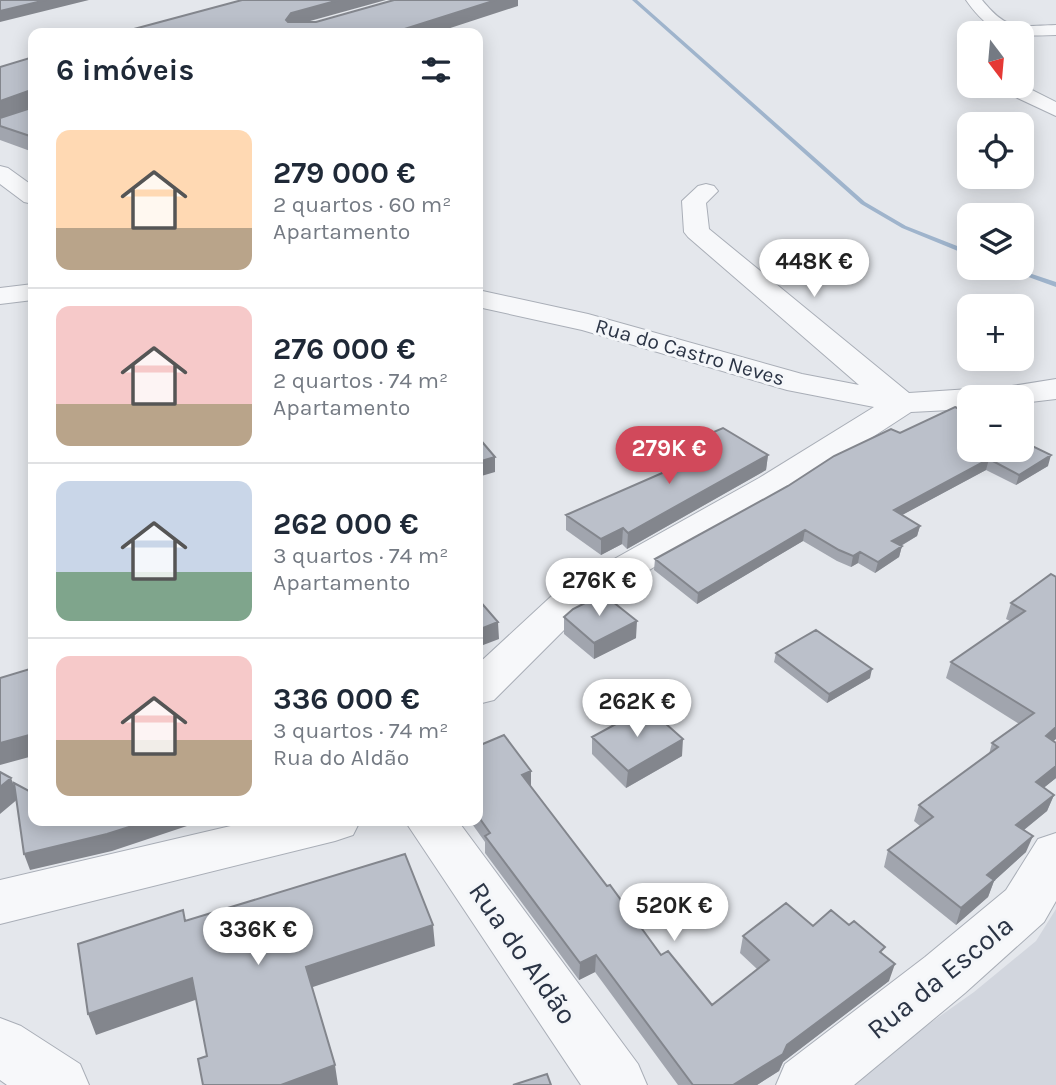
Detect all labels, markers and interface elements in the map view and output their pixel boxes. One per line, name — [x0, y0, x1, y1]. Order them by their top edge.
north arrow — [957, 21, 1034, 98]
map controls — [957, 21, 1034, 462]
icon: filters — [417, 51, 455, 89]
text: 6 imóveis — [56, 52, 194, 88]
button: locate — [957, 112, 1034, 189]
text: 279 000 € — [273, 155, 416, 191]
icon: home — [112, 158, 196, 242]
text: 2 quartos · 60 m² — [273, 191, 452, 218]
button: layers — [957, 203, 1034, 280]
text: Apartamento — [273, 218, 410, 245]
pin: 448K € — [757, 240, 871, 299]
text: 448K € — [775, 248, 853, 275]
button: + — [957, 294, 1034, 371]
street label: Rua do Castro Neves — [592, 313, 788, 391]
text: 276 000 € — [273, 331, 415, 367]
icon: home — [112, 334, 196, 418]
text: 2 quartos · 74 m² — [273, 367, 448, 394]
button: − — [957, 385, 1034, 462]
text: Apartamento — [273, 394, 410, 421]
pin: 279K € — [612, 426, 726, 486]
text: 279K € — [632, 435, 706, 462]
text: 262 000 € — [273, 506, 419, 542]
icon: home — [112, 509, 196, 593]
text: 3 quartos · 74 m² — [273, 542, 449, 569]
pin: 276K € — [542, 558, 656, 618]
text: 276K € — [562, 567, 636, 594]
text: Apartamento — [273, 569, 410, 596]
pin: 262K € — [580, 680, 694, 739]
text: 336 000 € — [273, 681, 420, 717]
icon: home — [112, 684, 196, 768]
text: 262K € — [598, 688, 676, 715]
text: 3 quartos · 74 m² — [273, 717, 449, 744]
text: Rua do Aldão — [273, 744, 409, 771]
street label: Rua do Aldão — [462, 876, 584, 1030]
pin: 520K € — [617, 884, 731, 943]
text: 520K € — [635, 892, 713, 919]
pin: 336K € — [201, 908, 315, 967]
street label: Rua da Escola — [860, 908, 1020, 1046]
text: 336K € — [219, 916, 297, 943]

